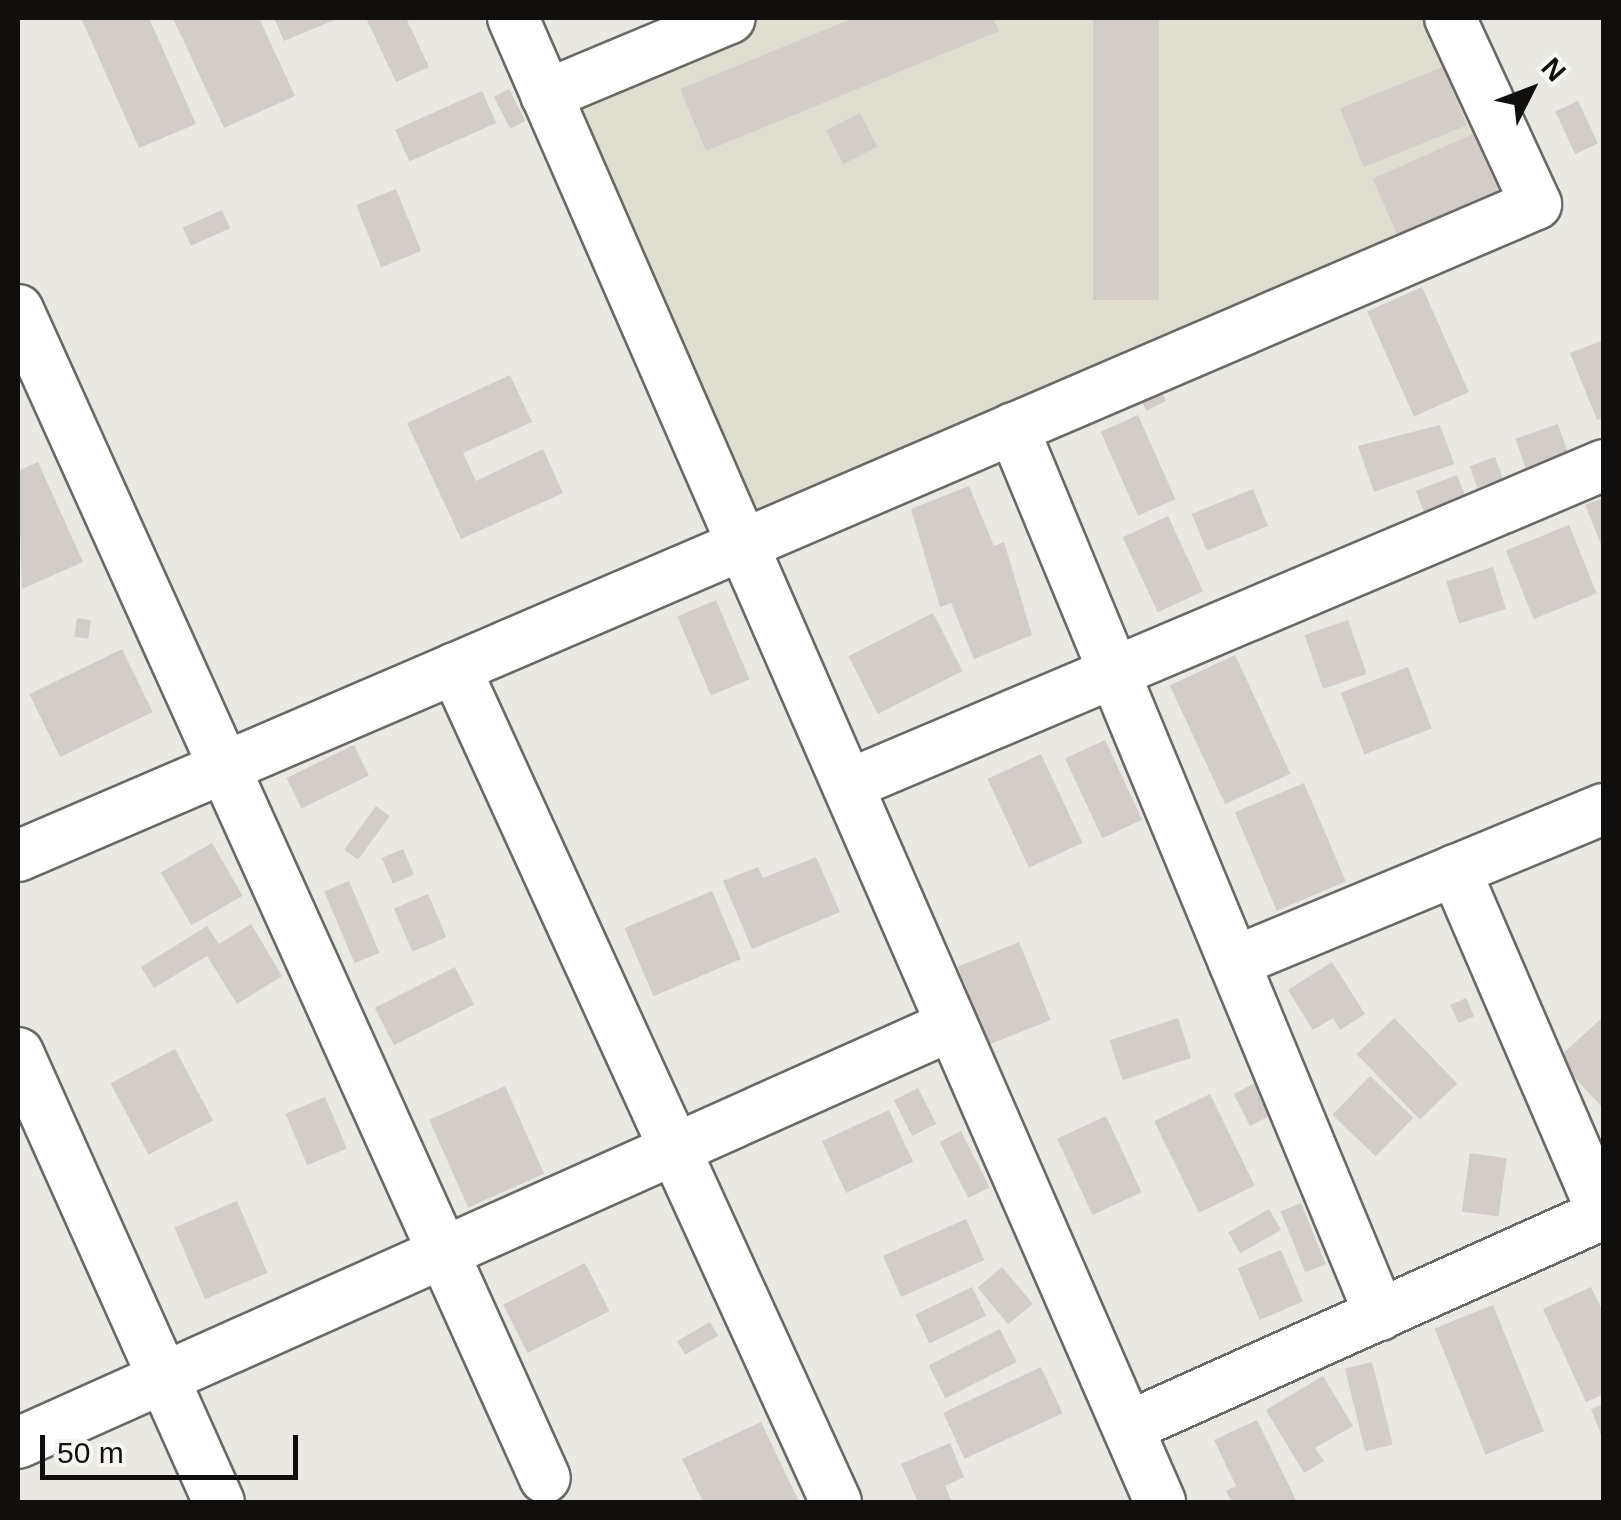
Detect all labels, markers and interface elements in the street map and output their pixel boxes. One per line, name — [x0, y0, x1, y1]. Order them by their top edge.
north arrow — [1481, 40, 1581, 140]
text: N — [1535, 52, 1572, 87]
scale bar — [45, 1415, 302, 1477]
text: 50 m — [57, 1436, 124, 1469]

